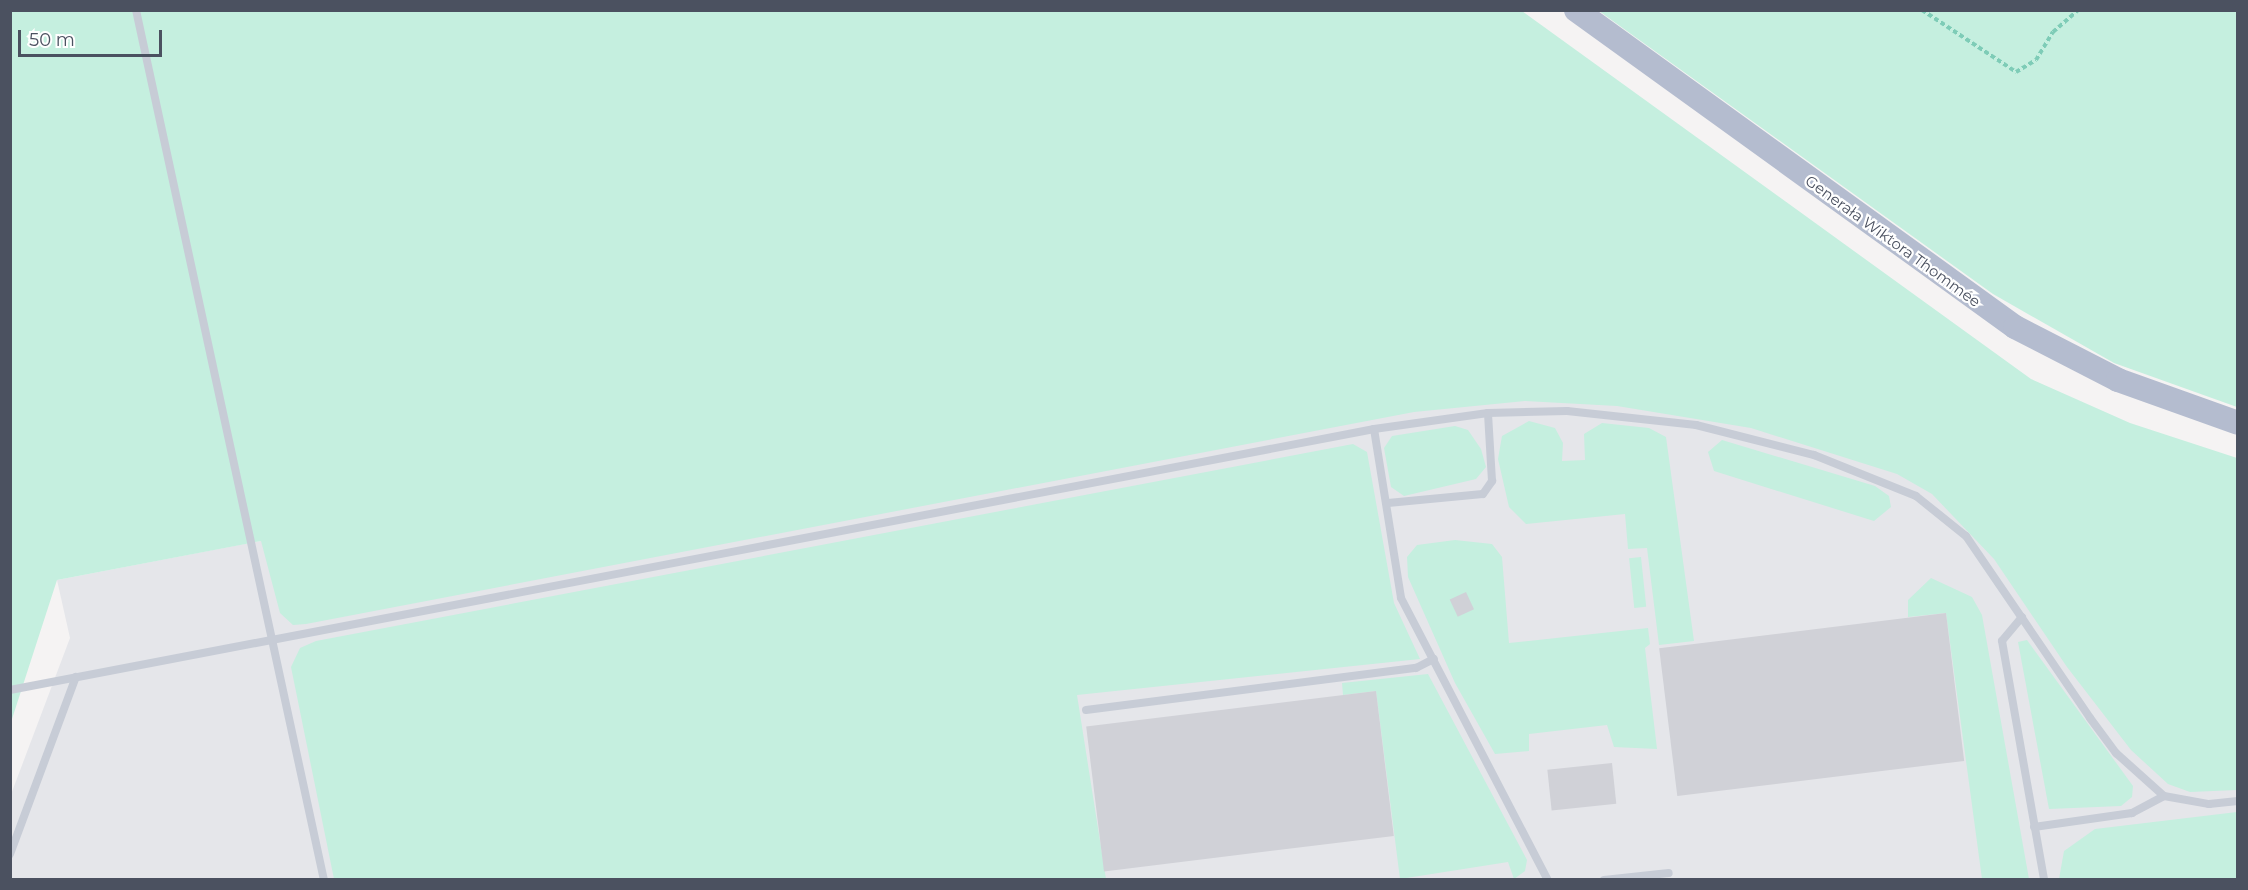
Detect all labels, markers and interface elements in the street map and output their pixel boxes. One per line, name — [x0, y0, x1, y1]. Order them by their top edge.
scale bar — [21, 18, 165, 56]
text: 50 m — [29, 29, 75, 51]
street label: Generała Wiktora Thommée — [1802, 171, 1984, 311]

